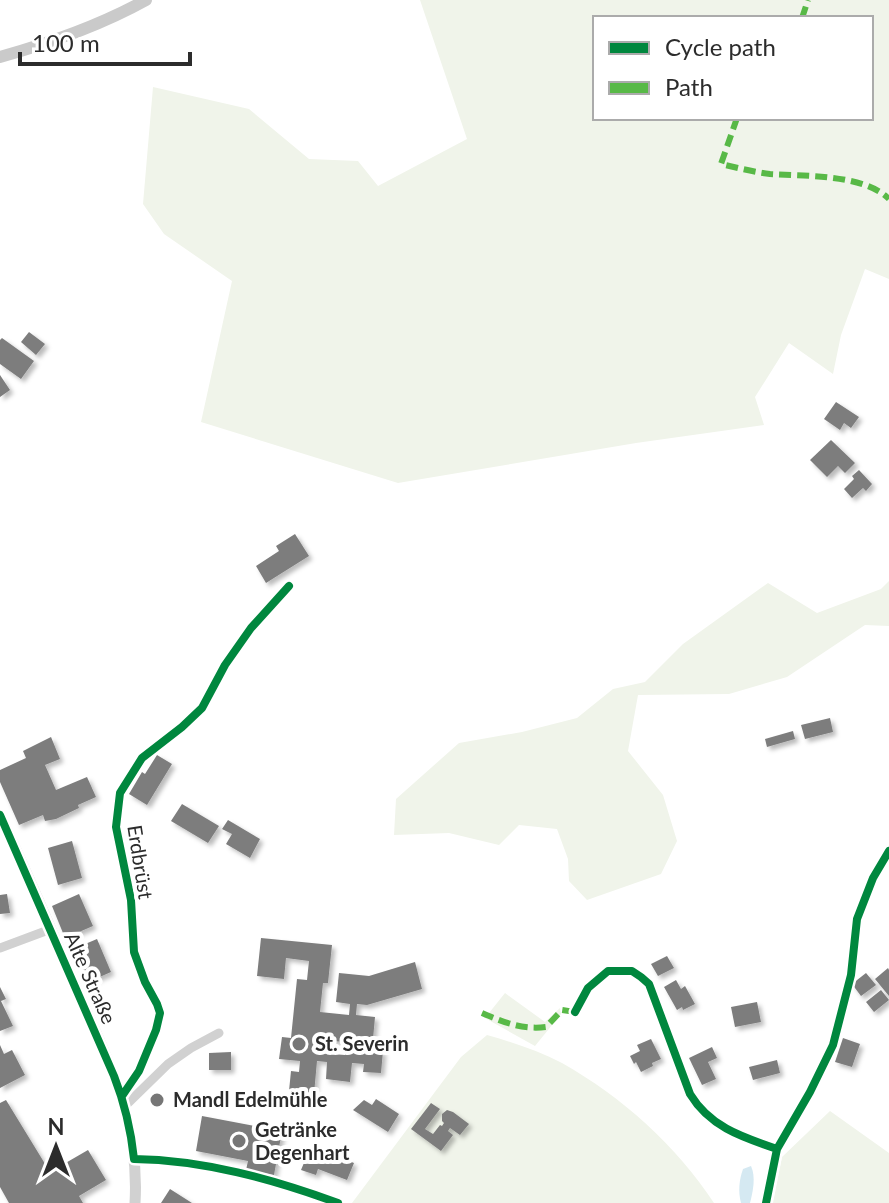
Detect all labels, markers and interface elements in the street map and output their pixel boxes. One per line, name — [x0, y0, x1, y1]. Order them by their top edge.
scale bar — [20, 16, 190, 66]
legend — [593, 16, 873, 120]
text: 100 m — [32, 28, 100, 57]
text: Cycle path — [665, 32, 776, 61]
text: Path — [665, 72, 713, 101]
street label: Erdbrüst — [123, 823, 159, 901]
street label: Alte Straße — [60, 928, 122, 1027]
place label: St. Severin — [315, 1031, 409, 1055]
marker: St. Severin — [290, 1035, 308, 1053]
place label: Mandl Edelmühle — [173, 1087, 328, 1111]
marker: Mandl Edelmühle — [148, 1091, 166, 1109]
north arrow — [16, 1107, 96, 1187]
text: N — [48, 1113, 64, 1140]
place label: Getränke Degenhart — [255, 1117, 350, 1164]
marker: Getränke Degenhart — [230, 1132, 248, 1150]

